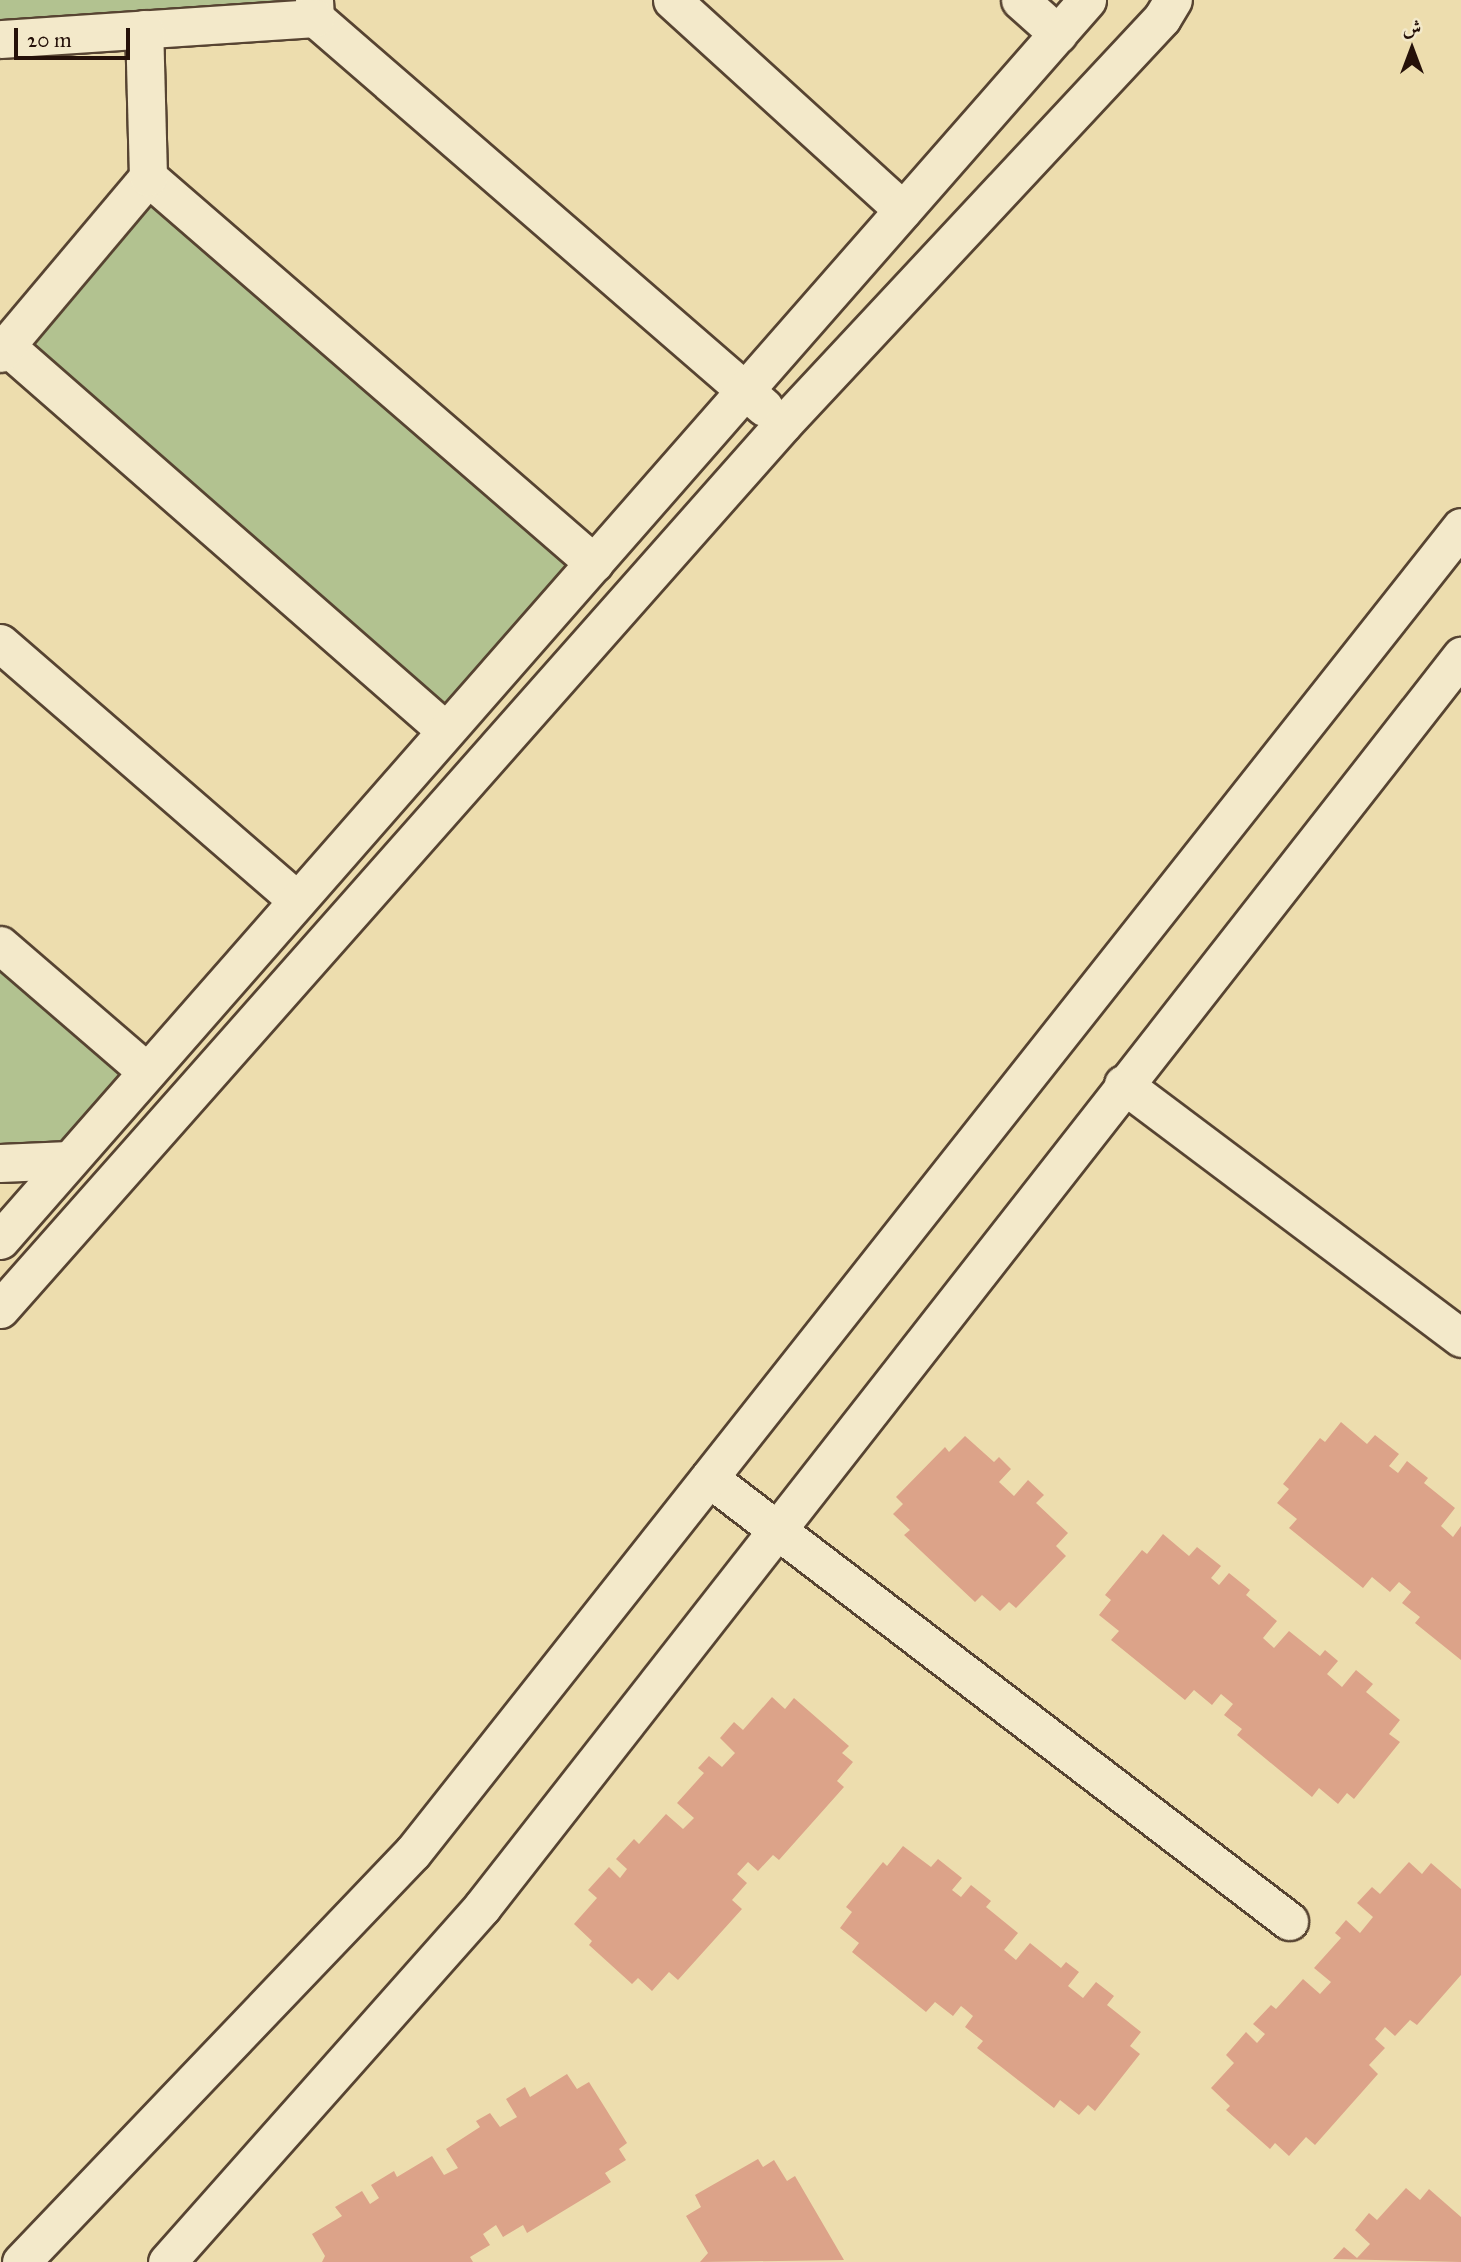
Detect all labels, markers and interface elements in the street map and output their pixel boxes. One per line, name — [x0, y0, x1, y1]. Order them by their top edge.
scale bar — [18, 14, 133, 58]
north arrow — [1377, 14, 1447, 84]
text: ش — [1403, 16, 1421, 39]
text: 20 m — [27, 27, 72, 53]

